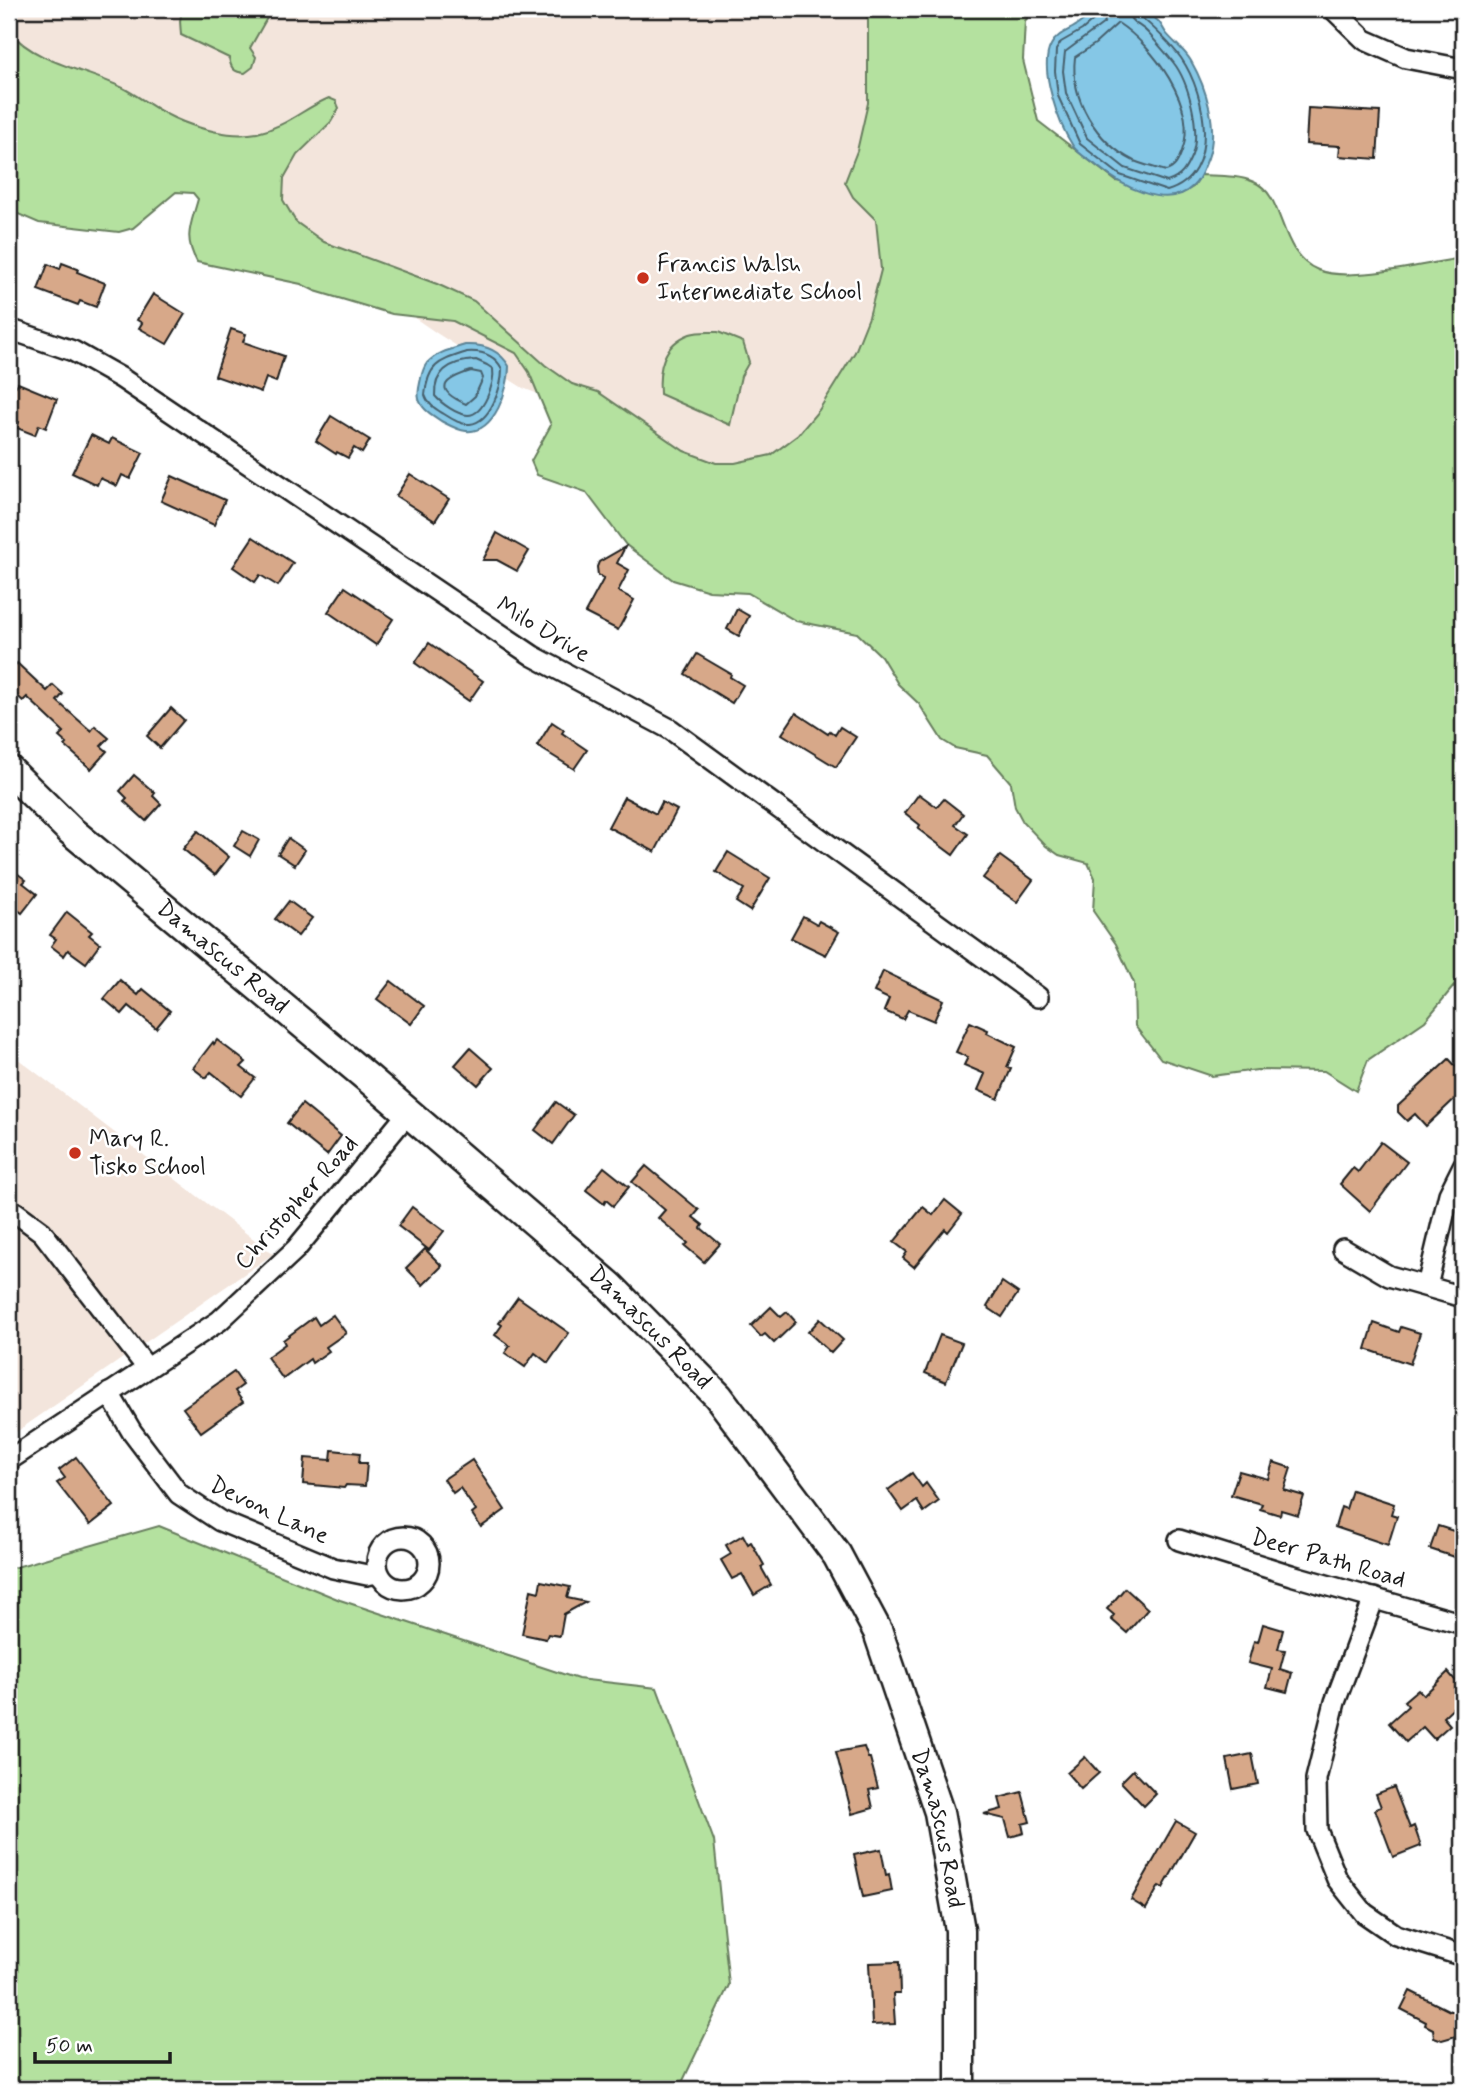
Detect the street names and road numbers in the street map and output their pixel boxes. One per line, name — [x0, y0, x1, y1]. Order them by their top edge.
street label: Milo Drive — [490, 590, 596, 670]
street label: Damascus Road — [150, 893, 295, 1021]
street label: Christopher Road — [228, 1129, 366, 1277]
street label: Damascus Road — [582, 1259, 719, 1396]
street label: Devon Lane — [204, 1470, 334, 1552]
street label: Deer Path Road — [1247, 1522, 1409, 1596]
street label: Damascus Road — [903, 1745, 971, 1910]

